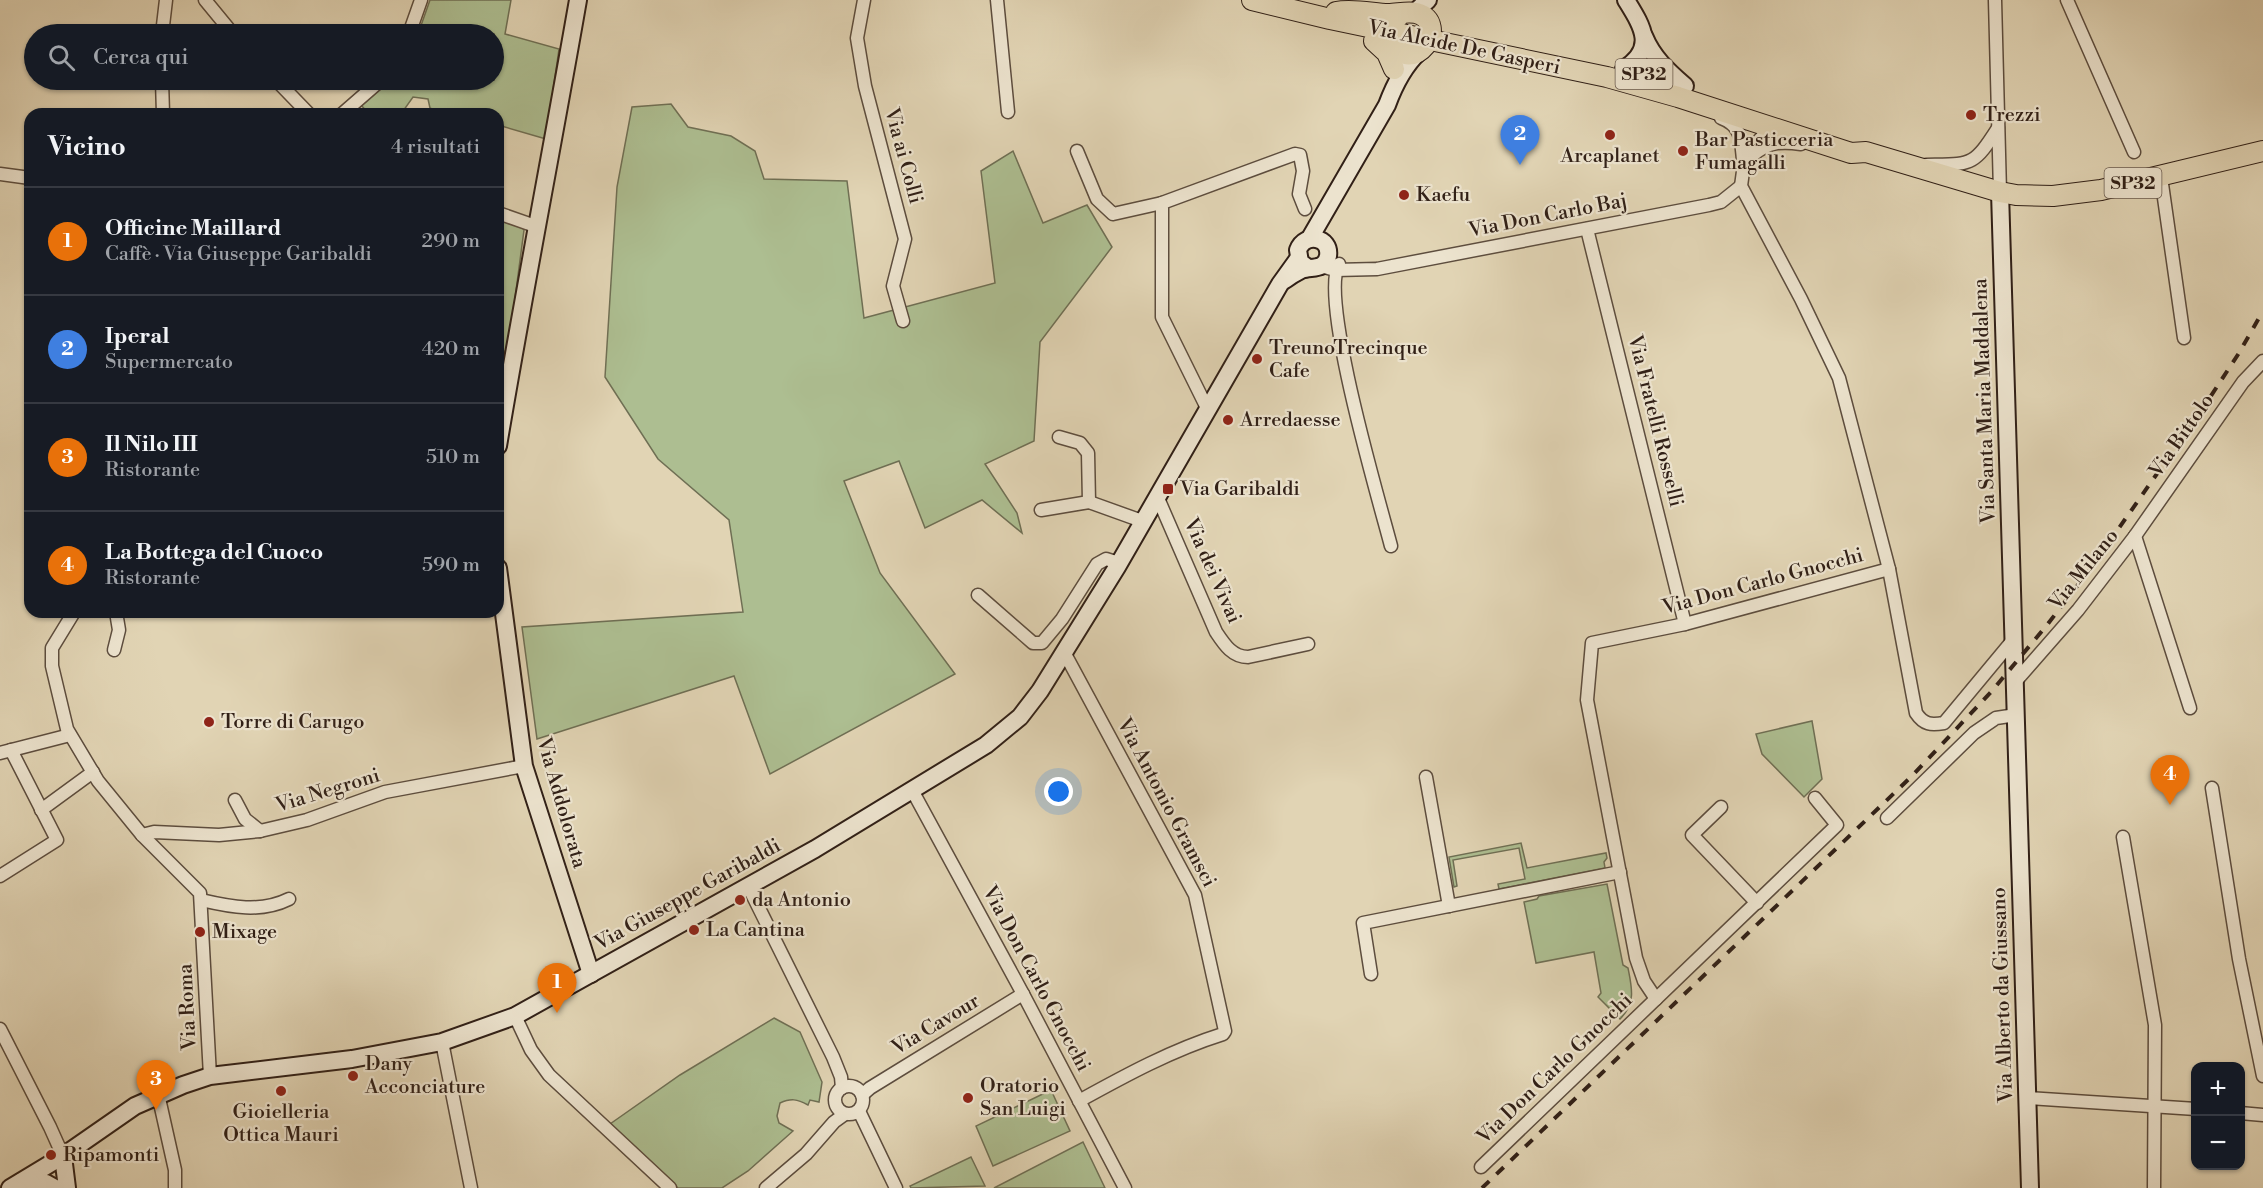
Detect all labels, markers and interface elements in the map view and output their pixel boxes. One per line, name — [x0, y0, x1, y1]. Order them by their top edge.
street label: Via Alcide De Gasperi — [1364, 15, 1563, 81]
search box — [24, 24, 504, 90]
icon: search — [45, 41, 78, 74]
text: Cerca qui — [93, 44, 189, 71]
road number: SP32 — [1616, 59, 1672, 89]
place label: Trezzi — [1983, 103, 2041, 128]
street label: Via ai Colli — [878, 104, 928, 207]
marker: Trezzi — [1964, 108, 1978, 122]
pin: 2 — [1500, 116, 1540, 165]
marker: Arcaplanet — [1603, 128, 1617, 142]
place label: Bar Pasticceria Fumagalli — [1694, 128, 1834, 176]
text: Vicino — [48, 131, 126, 163]
text: 4 risultati — [391, 135, 480, 160]
place label: Arcaplanet — [1559, 144, 1660, 169]
marker: Bar Pasticceria Fumagalli — [1676, 144, 1690, 158]
road number: SP32 — [2104, 168, 2162, 198]
place label: Kaefu — [1416, 183, 1471, 208]
marker: Kaefu — [1397, 188, 1411, 202]
street label: Via Don Carlo Baj — [1466, 188, 1629, 244]
text: Officine Maillard — [105, 215, 281, 242]
text: 1 — [63, 229, 72, 254]
text: 290 m — [422, 229, 480, 254]
text: Caffè · Via Giuseppe Garibaldi — [105, 242, 372, 267]
street label: Via Santa Maria Maddalena — [1968, 277, 2002, 525]
text: Iperal — [105, 323, 169, 350]
street label: Via Fratelli Rosselli — [1621, 332, 1689, 510]
place label: TreunoTrecinque Cafe — [1269, 336, 1428, 384]
text: 2 — [61, 337, 74, 362]
text: 420 m — [422, 337, 480, 362]
text: Supermercato — [105, 350, 233, 375]
marker: TreunoTrecinque Cafe — [1250, 352, 1264, 366]
street label: Via Bittolo — [2143, 389, 2220, 484]
place label: Arredaesse — [1239, 408, 1341, 433]
marker: Arredaesse — [1221, 413, 1235, 427]
text: Il Nilo III — [105, 431, 198, 458]
text: 3 — [61, 445, 74, 470]
text: 510 m — [426, 445, 480, 470]
text: Ristorante — [105, 458, 200, 483]
place label: Via Garibaldi — [1179, 477, 1300, 502]
marker: Via Garibaldi — [1161, 482, 1175, 496]
street label: Via dei Vivai — [1177, 514, 1246, 628]
street label: Via Milano — [2043, 524, 2124, 617]
text: La Bottega del Cuoco — [105, 539, 323, 566]
street label: Via Don Carlo Gnocchi — [1659, 543, 1866, 621]
text: 4 — [61, 553, 74, 578]
text: 590 m — [422, 553, 480, 578]
text: Ristorante — [105, 566, 200, 591]
place label: Torre di Carugo — [221, 710, 364, 735]
street label: Via Antonio Gramsci — [1110, 713, 1221, 892]
marker: Torre di Carugo — [202, 715, 216, 729]
street label: Via Addolorata — [530, 734, 592, 872]
pin: 4 — [2150, 756, 2190, 805]
street label: Via Negroni — [272, 763, 384, 819]
your location — [1044, 777, 1073, 806]
street label: Via Giuseppe Garibaldi — [590, 833, 786, 957]
street label: Via Don Carlo Gnocchi — [976, 881, 1096, 1076]
street label: Via Alberto da Giussano — [1987, 887, 2019, 1104]
place label: da Antonio — [752, 888, 851, 913]
marker: da Antonio — [733, 893, 747, 907]
place label: La Cantina — [706, 918, 806, 943]
place label: Mixage — [212, 920, 277, 945]
marker: La Cantina — [687, 923, 701, 937]
marker: Mixage — [193, 925, 207, 939]
street label: Via Roma — [173, 962, 203, 1052]
pin: 1 — [538, 964, 576, 1013]
street label: Via Don Carlo Gnocchi — [1471, 988, 1638, 1150]
street label: Via Cavour — [887, 989, 985, 1062]
place label: Dany Acconciature — [364, 1052, 485, 1100]
pin: 3 — [136, 1060, 176, 1110]
map controls — [2191, 1062, 2245, 1170]
button: + — [2191, 1062, 2245, 1116]
marker: Dany Acconciature — [346, 1069, 360, 1083]
place label: Oratorio San Luigi — [980, 1074, 1066, 1122]
marker: Gioielleria Ottica Mauri — [274, 1084, 288, 1098]
marker: Oratorio San Luigi — [961, 1091, 975, 1105]
place label: Gioielleria Ottica Mauri — [223, 1100, 339, 1148]
button: − — [2191, 1116, 2245, 1170]
place label: Ripamonti — [63, 1143, 160, 1168]
marker: Ripamonti — [44, 1148, 58, 1162]

